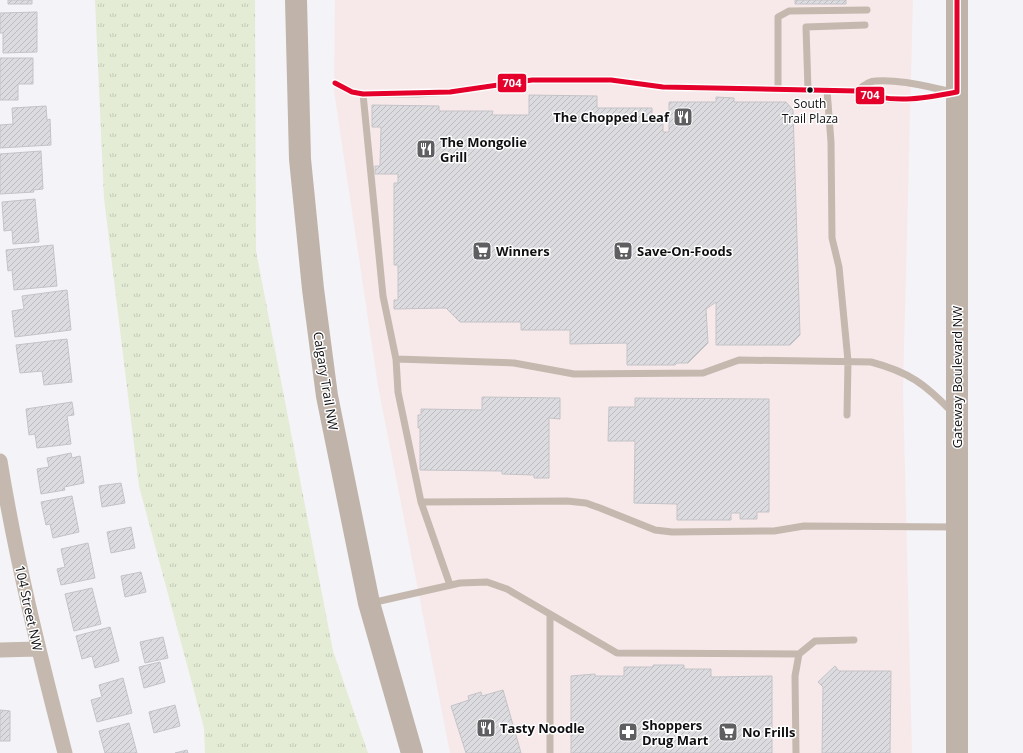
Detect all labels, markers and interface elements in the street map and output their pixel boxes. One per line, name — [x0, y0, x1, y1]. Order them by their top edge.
line badge: 704 — [497, 73, 527, 93]
text: 704 — [503, 75, 522, 90]
marker: South Trail Plaza — [805, 85, 815, 95]
line badge: 704 — [855, 86, 885, 105]
text: 704 — [861, 87, 880, 102]
place label: South Trail Plaza — [782, 95, 838, 127]
restaurant icon: The Chopped Leaf — [672, 106, 694, 128]
place label: The Chopped Leaf — [553, 108, 670, 126]
place label: The Mongolie Grill — [440, 133, 527, 166]
restaurant icon: The Mongolie Grill — [415, 138, 437, 160]
supermarket icon: Winners — [471, 240, 493, 262]
supermarket icon: Save-On-Foods — [612, 240, 634, 262]
place label: Winners — [496, 242, 550, 260]
place label: Save-On-Foods — [637, 242, 732, 260]
street label: Gateway Boulevard NW — [948, 306, 966, 448]
street label: Calgary Trail NW — [309, 330, 343, 432]
street label: 104 Street NW — [11, 564, 47, 652]
place label: Shoppers Drug Mart — [642, 716, 709, 749]
restaurant icon: Tasty Noodle — [475, 717, 497, 739]
place label: Tasty Noodle — [500, 719, 585, 737]
pharmacy icon: Shoppers Drug Mart — [617, 721, 639, 743]
supermarket icon: No Frills — [717, 721, 739, 743]
place label: No Frills — [742, 723, 795, 741]

